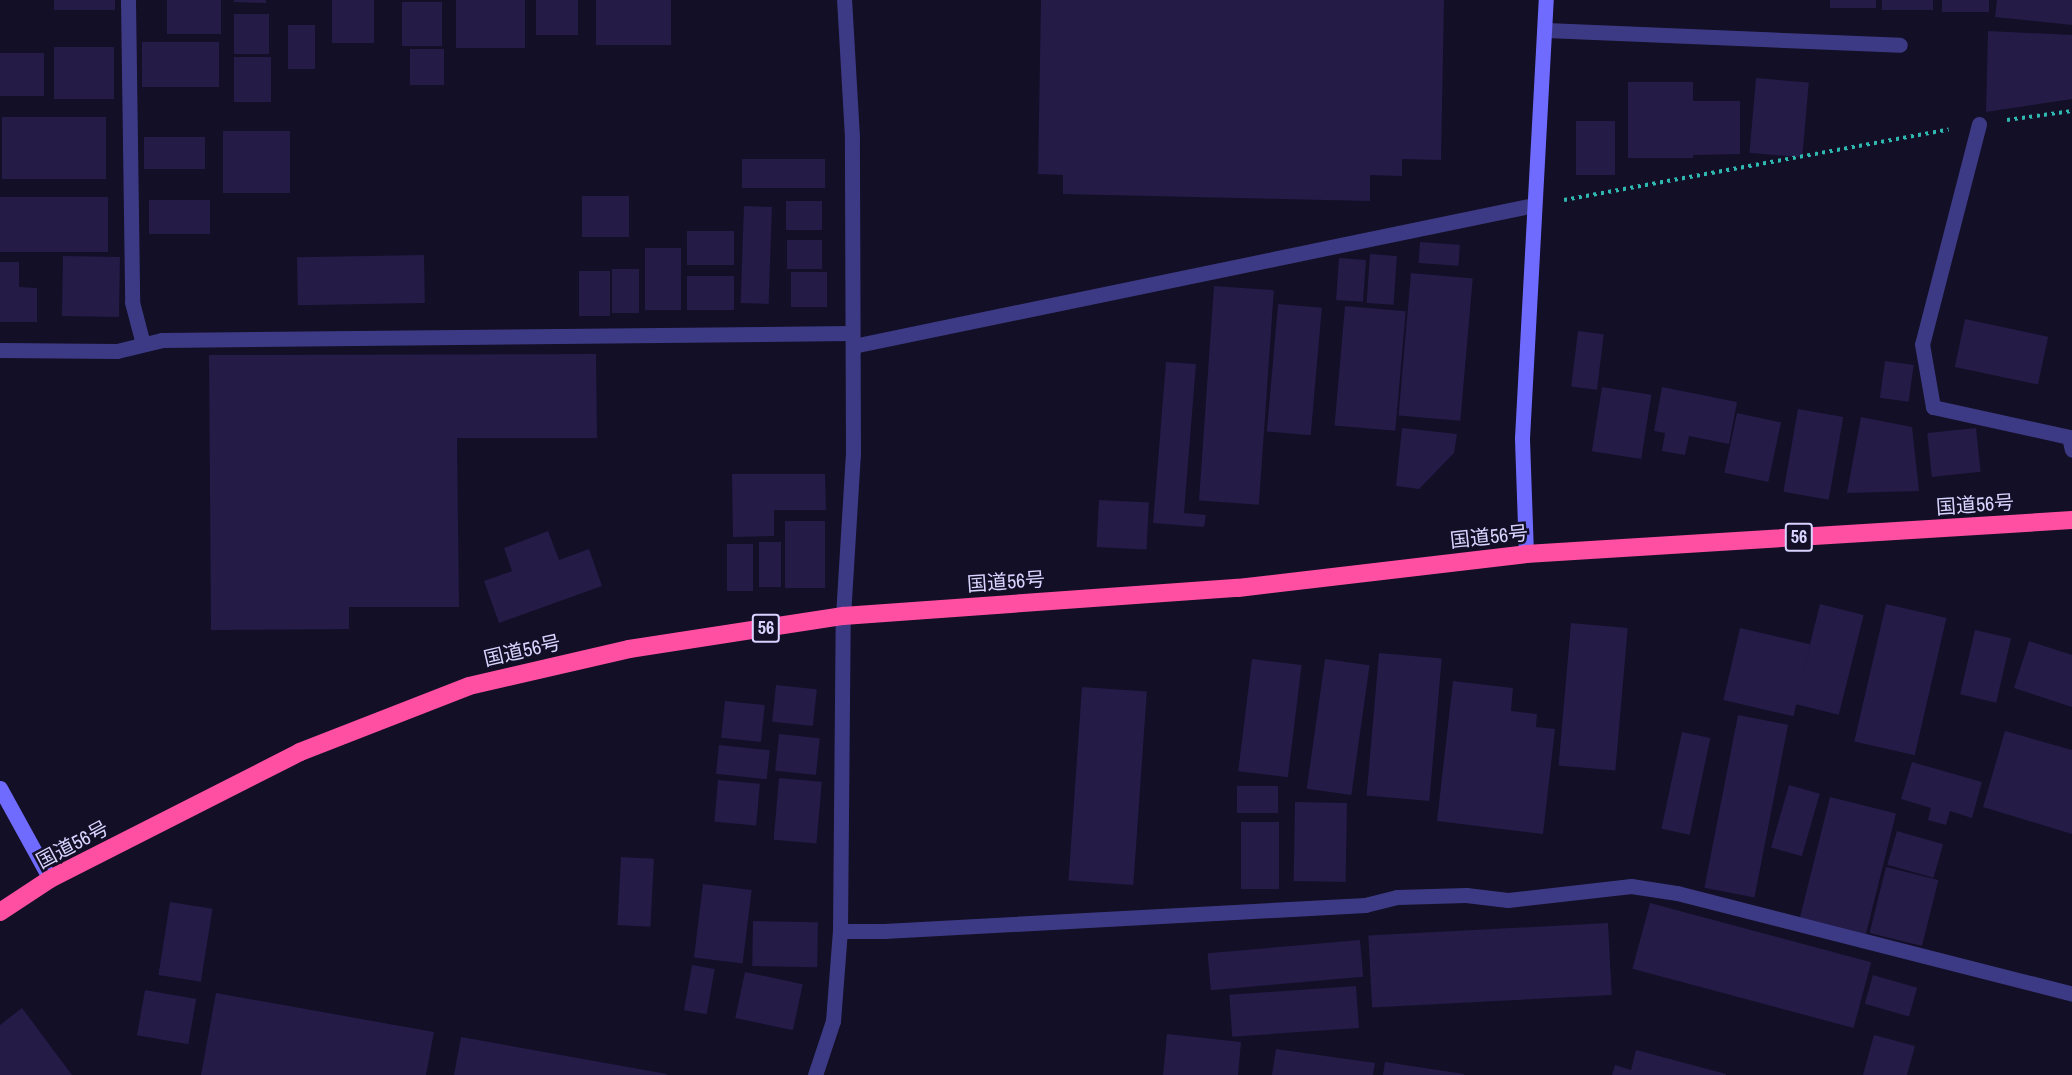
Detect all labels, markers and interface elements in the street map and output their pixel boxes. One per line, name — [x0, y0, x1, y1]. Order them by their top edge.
street label: 国道56号 — [1935, 489, 2015, 519]
street label: 国道56号 — [1449, 520, 1529, 552]
road number: 56 — [1784, 522, 1814, 552]
street label: 国道56号 — [966, 566, 1046, 596]
road number: 56 — [751, 613, 781, 643]
street label: 国道56号 — [481, 630, 563, 670]
street label: 国道56号 — [32, 815, 112, 873]

